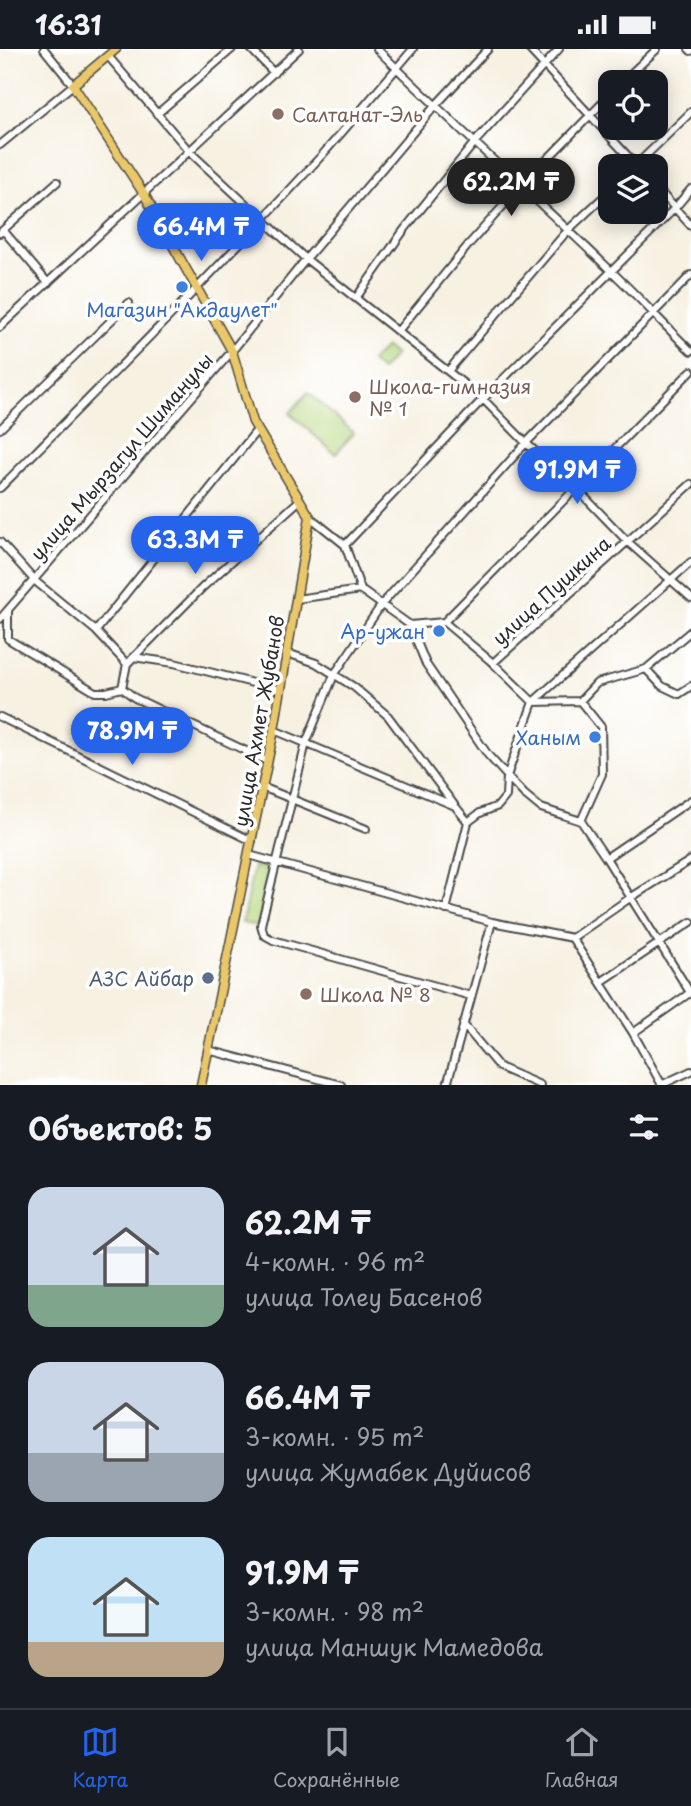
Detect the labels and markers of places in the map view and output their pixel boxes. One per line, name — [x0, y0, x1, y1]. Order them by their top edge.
place label: Салтанат-Эль — [292, 100, 423, 128]
marker: Салтанат-Эль — [270, 106, 286, 122]
pin: 62.2M ₸ — [446, 159, 576, 218]
pin: 66.4M ₸ — [136, 203, 266, 263]
marker: Магазин "Акдаулет" — [174, 279, 190, 295]
place label: Магазин "Акдаулет" — [86, 295, 278, 323]
place label: Школа-гимназия № 1 — [369, 372, 531, 422]
marker: Школа-гимназия № 1 — [347, 389, 363, 405]
pin: 91.9M ₸ — [512, 447, 642, 506]
pin: 63.3M ₸ — [130, 517, 260, 576]
place label: Ар-ужан — [340, 617, 425, 645]
marker: Ар-ужан — [431, 623, 447, 639]
pin: 78.9M ₸ — [67, 707, 197, 767]
place label: Ханым — [516, 723, 581, 751]
marker: Ханым — [587, 729, 603, 745]
place label: АЗС Айбар — [89, 964, 194, 992]
marker: АЗС Айбар — [200, 970, 216, 986]
place label: Школа № 8 — [320, 980, 431, 1008]
marker: Школа № 8 — [298, 986, 314, 1002]

